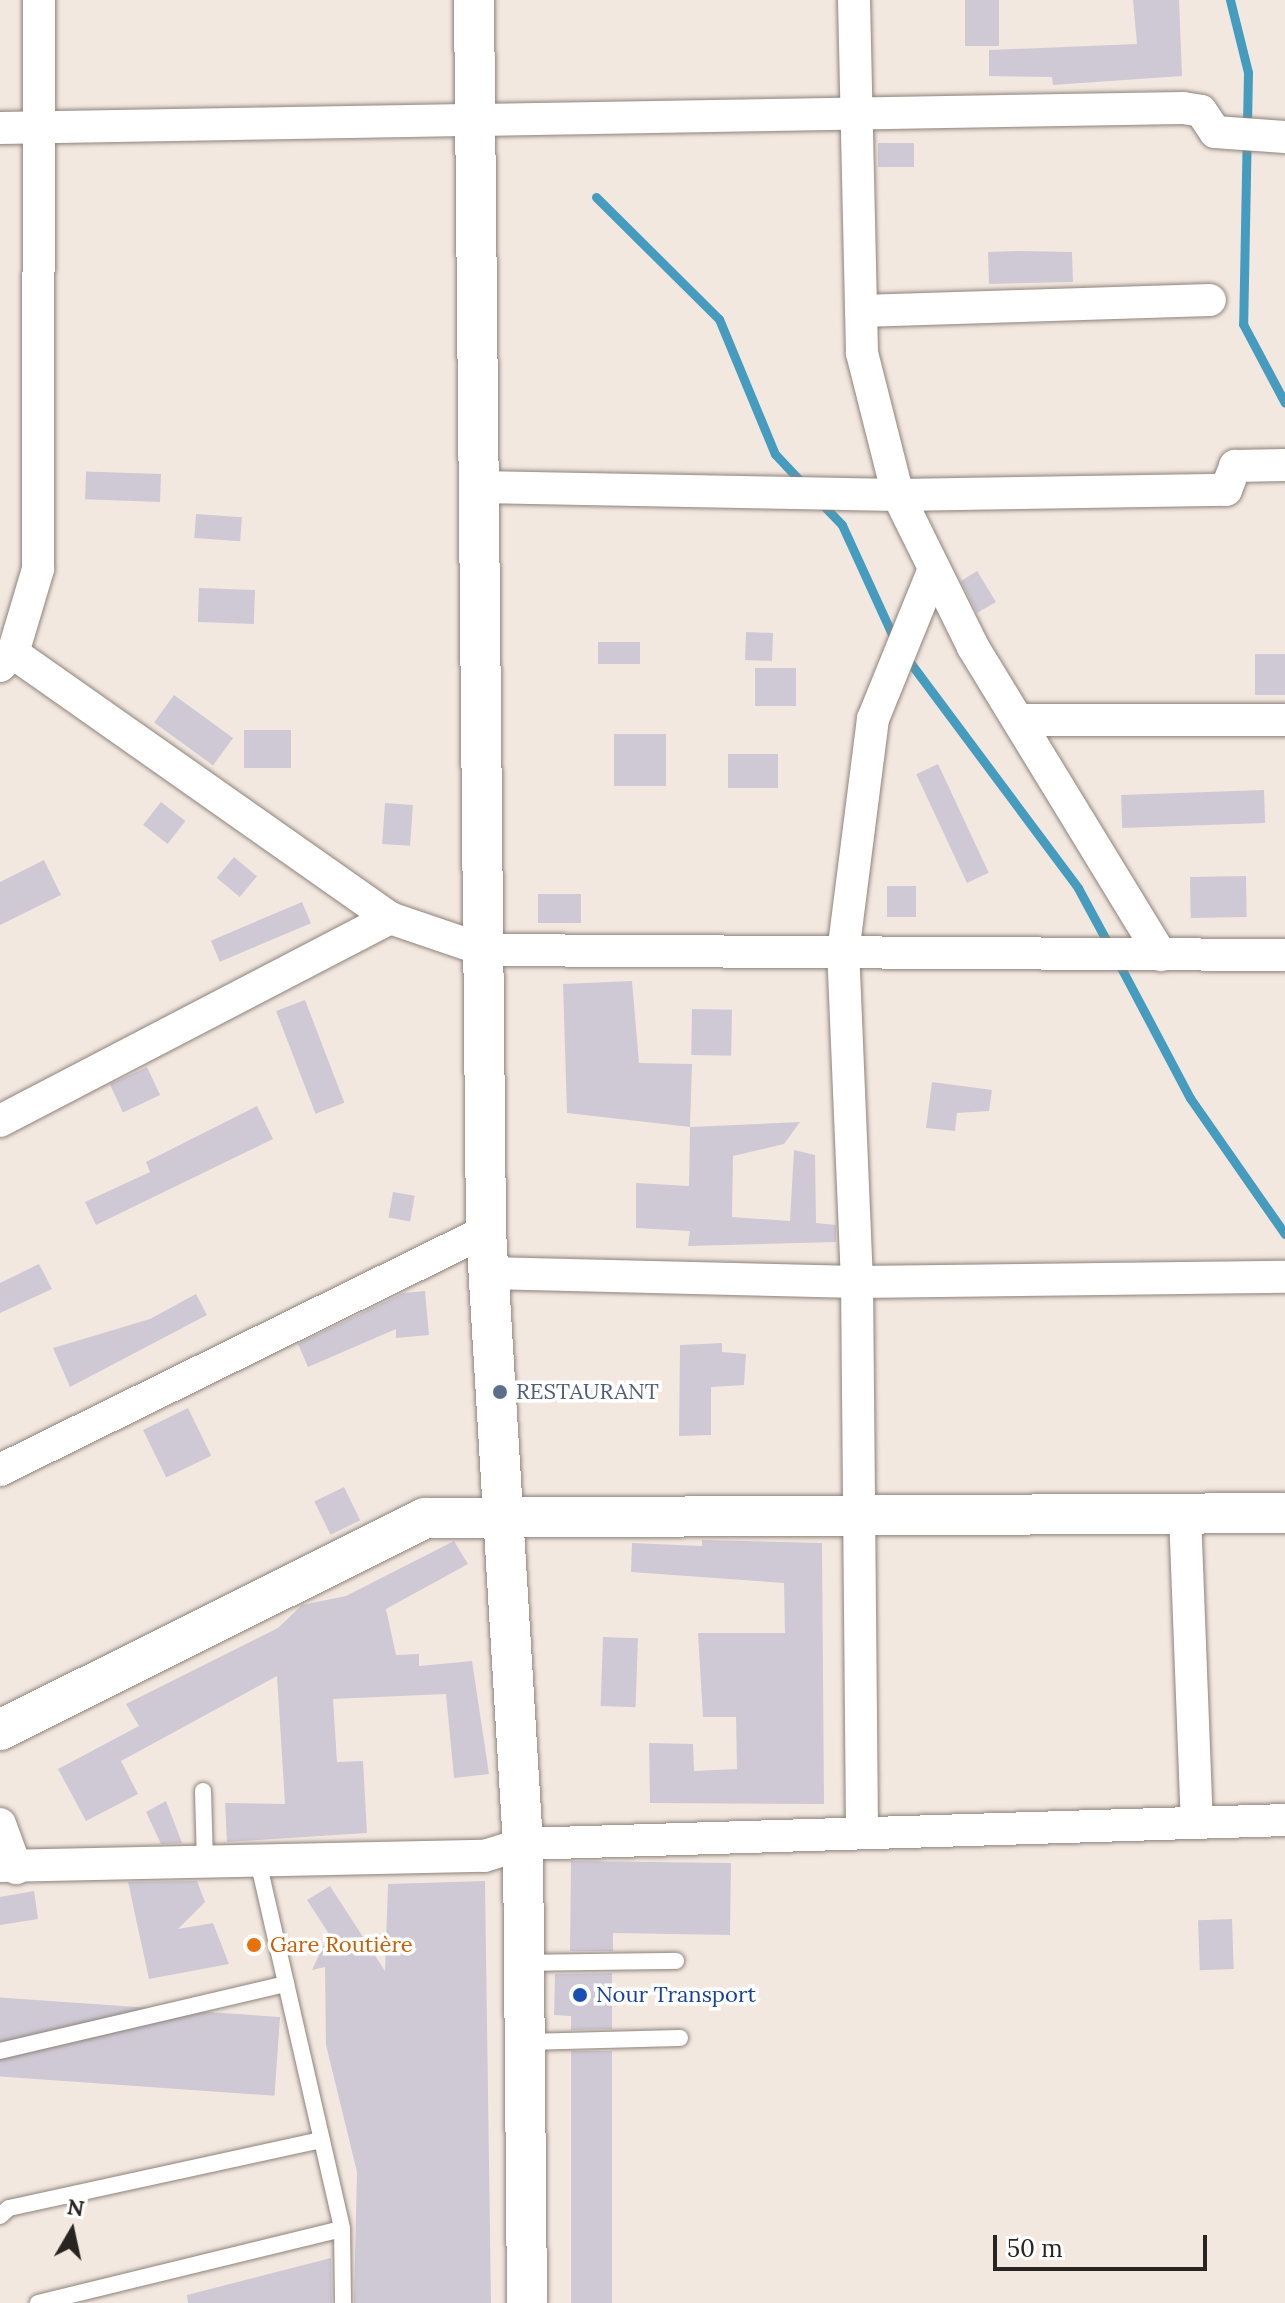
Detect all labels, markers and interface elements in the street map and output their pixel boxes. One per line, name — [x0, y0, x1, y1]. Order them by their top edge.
place label: RESTAURANT — [516, 1379, 659, 1405]
marker: RESTAURANT — [491, 1383, 509, 1401]
place label: Gare Routière — [270, 1932, 413, 1958]
marker: Gare Routière — [245, 1936, 263, 1954]
place label: Nour Transport — [596, 1982, 756, 2008]
marker: Nour Transport — [571, 1986, 589, 2004]
north arrow — [32, 2191, 112, 2271]
text: N — [65, 2192, 86, 2222]
scale bar — [997, 2219, 1211, 2269]
text: 50 m — [1007, 2233, 1063, 2264]

